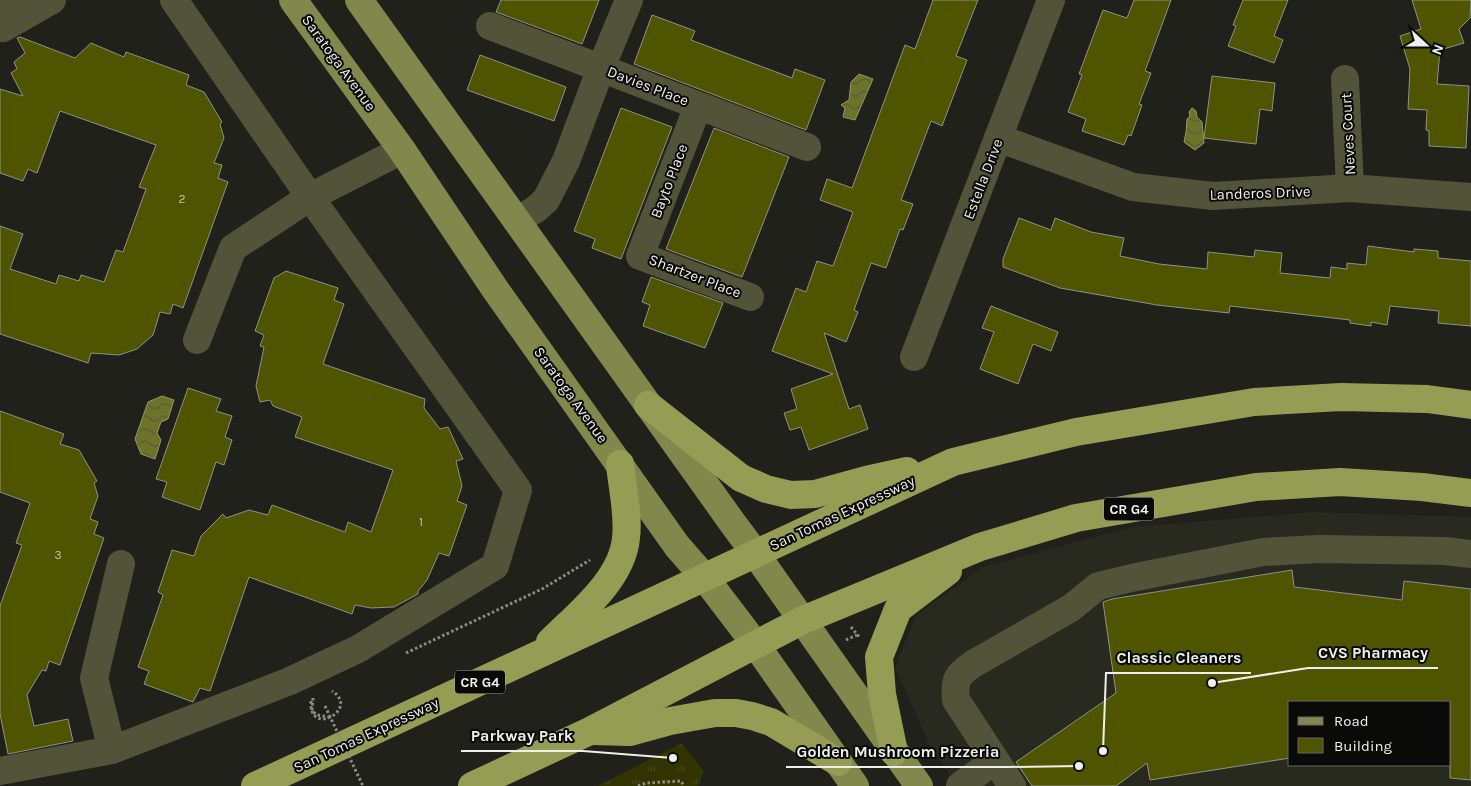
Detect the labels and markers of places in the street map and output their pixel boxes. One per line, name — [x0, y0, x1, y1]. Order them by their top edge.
callout: CVS Pharmacy — [1308, 637, 1438, 668]
callout: Classic Cleaners — [1106, 642, 1251, 673]
callout: Parkway Park — [461, 720, 583, 751]
callout: Golden Mushroom Pizzeria — [786, 736, 1009, 767]

